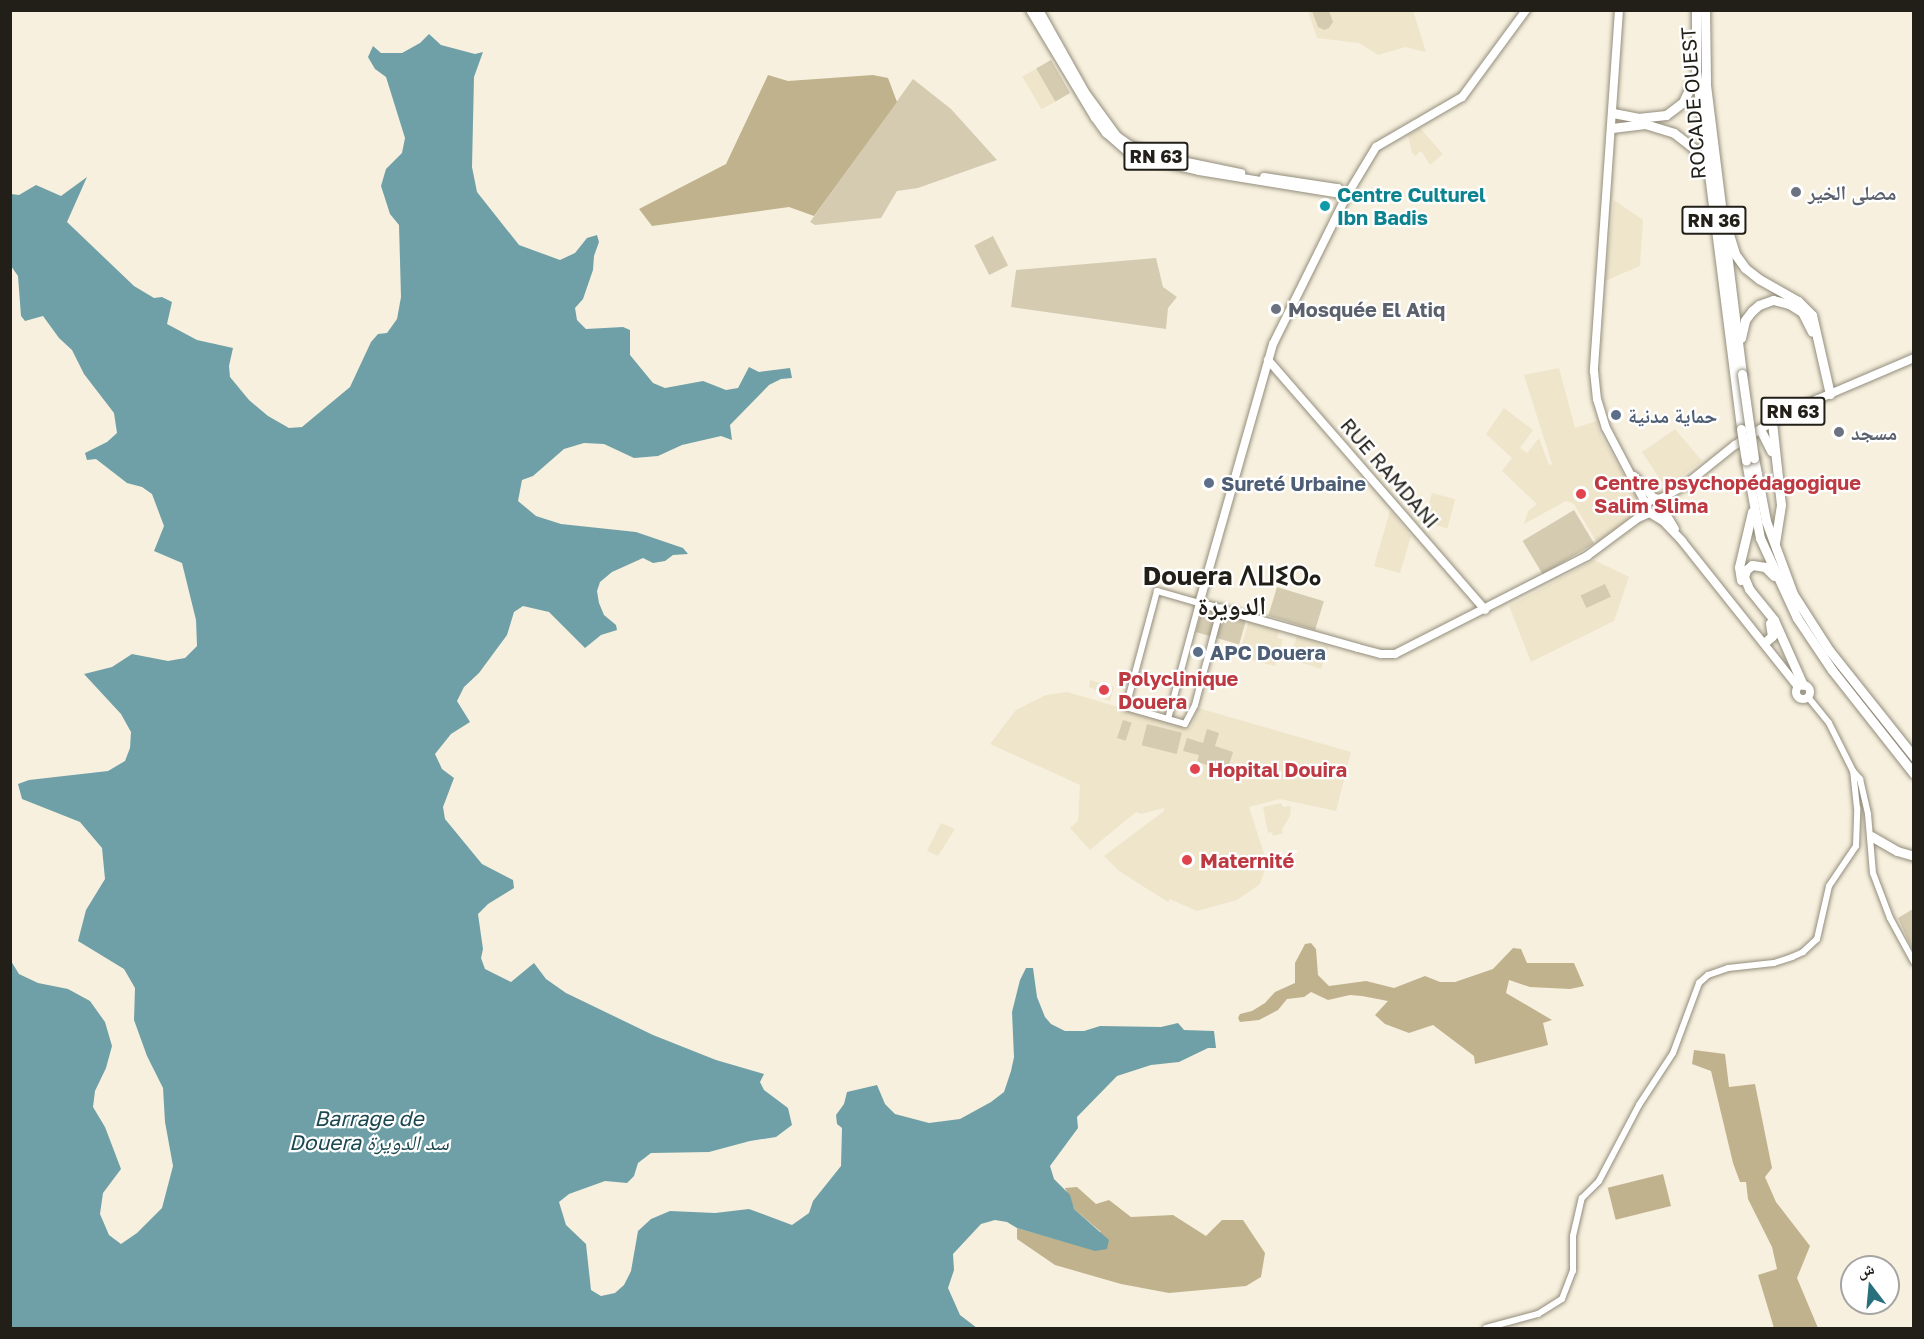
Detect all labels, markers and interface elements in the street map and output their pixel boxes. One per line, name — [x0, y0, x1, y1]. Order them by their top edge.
street label: ROCADE OUEST — [1676, 26, 1710, 180]
road number: RN 63 — [1123, 141, 1189, 171]
place label: مصلى الخير — [1808, 180, 1896, 204]
place label: Centre Culturel Ibn Badis — [1337, 183, 1486, 230]
marker: مصلى الخير — [1789, 185, 1803, 199]
marker: Centre Culturel Ibn Badis — [1318, 199, 1332, 213]
road number: RN 36 — [1681, 205, 1747, 235]
place label: Mosquée El Atiq — [1288, 297, 1445, 321]
marker: Mosquée El Atiq — [1269, 302, 1283, 316]
road number: RN 63 — [1760, 396, 1826, 426]
place label: حماية مدنية — [1628, 403, 1717, 427]
marker: حماية مدنية — [1609, 408, 1623, 422]
street label: RUE RAMDANI — [1336, 413, 1444, 533]
place label: مسجد — [1851, 420, 1897, 444]
marker: مسجد — [1832, 425, 1846, 439]
place label: Centre psychopédagogique Salim Slima — [1594, 470, 1861, 517]
place label: Sureté Urbaine — [1221, 471, 1366, 495]
marker: Sureté Urbaine — [1202, 476, 1216, 490]
marker: Centre psychopédagogique Salim Slima — [1572, 485, 1590, 503]
district label: Douera ⴷⵡⵉⵔⴰ الدويرة — [1143, 560, 1321, 622]
place label: APC Douera — [1210, 640, 1326, 664]
marker: APC Douera — [1191, 645, 1205, 659]
place label: Polyclinique Douera — [1118, 666, 1238, 713]
marker: Polyclinique Douera — [1095, 681, 1113, 699]
place label: Hopital Douira — [1208, 757, 1347, 781]
marker: Hopital Douira — [1186, 760, 1204, 778]
place label: Maternité — [1200, 848, 1294, 872]
marker: Maternité — [1178, 851, 1196, 869]
water label: Barrage de Douera سد الدويرة — [289, 1105, 449, 1155]
north arrow — [1840, 1255, 1900, 1315]
text: ش — [1855, 1258, 1877, 1282]

